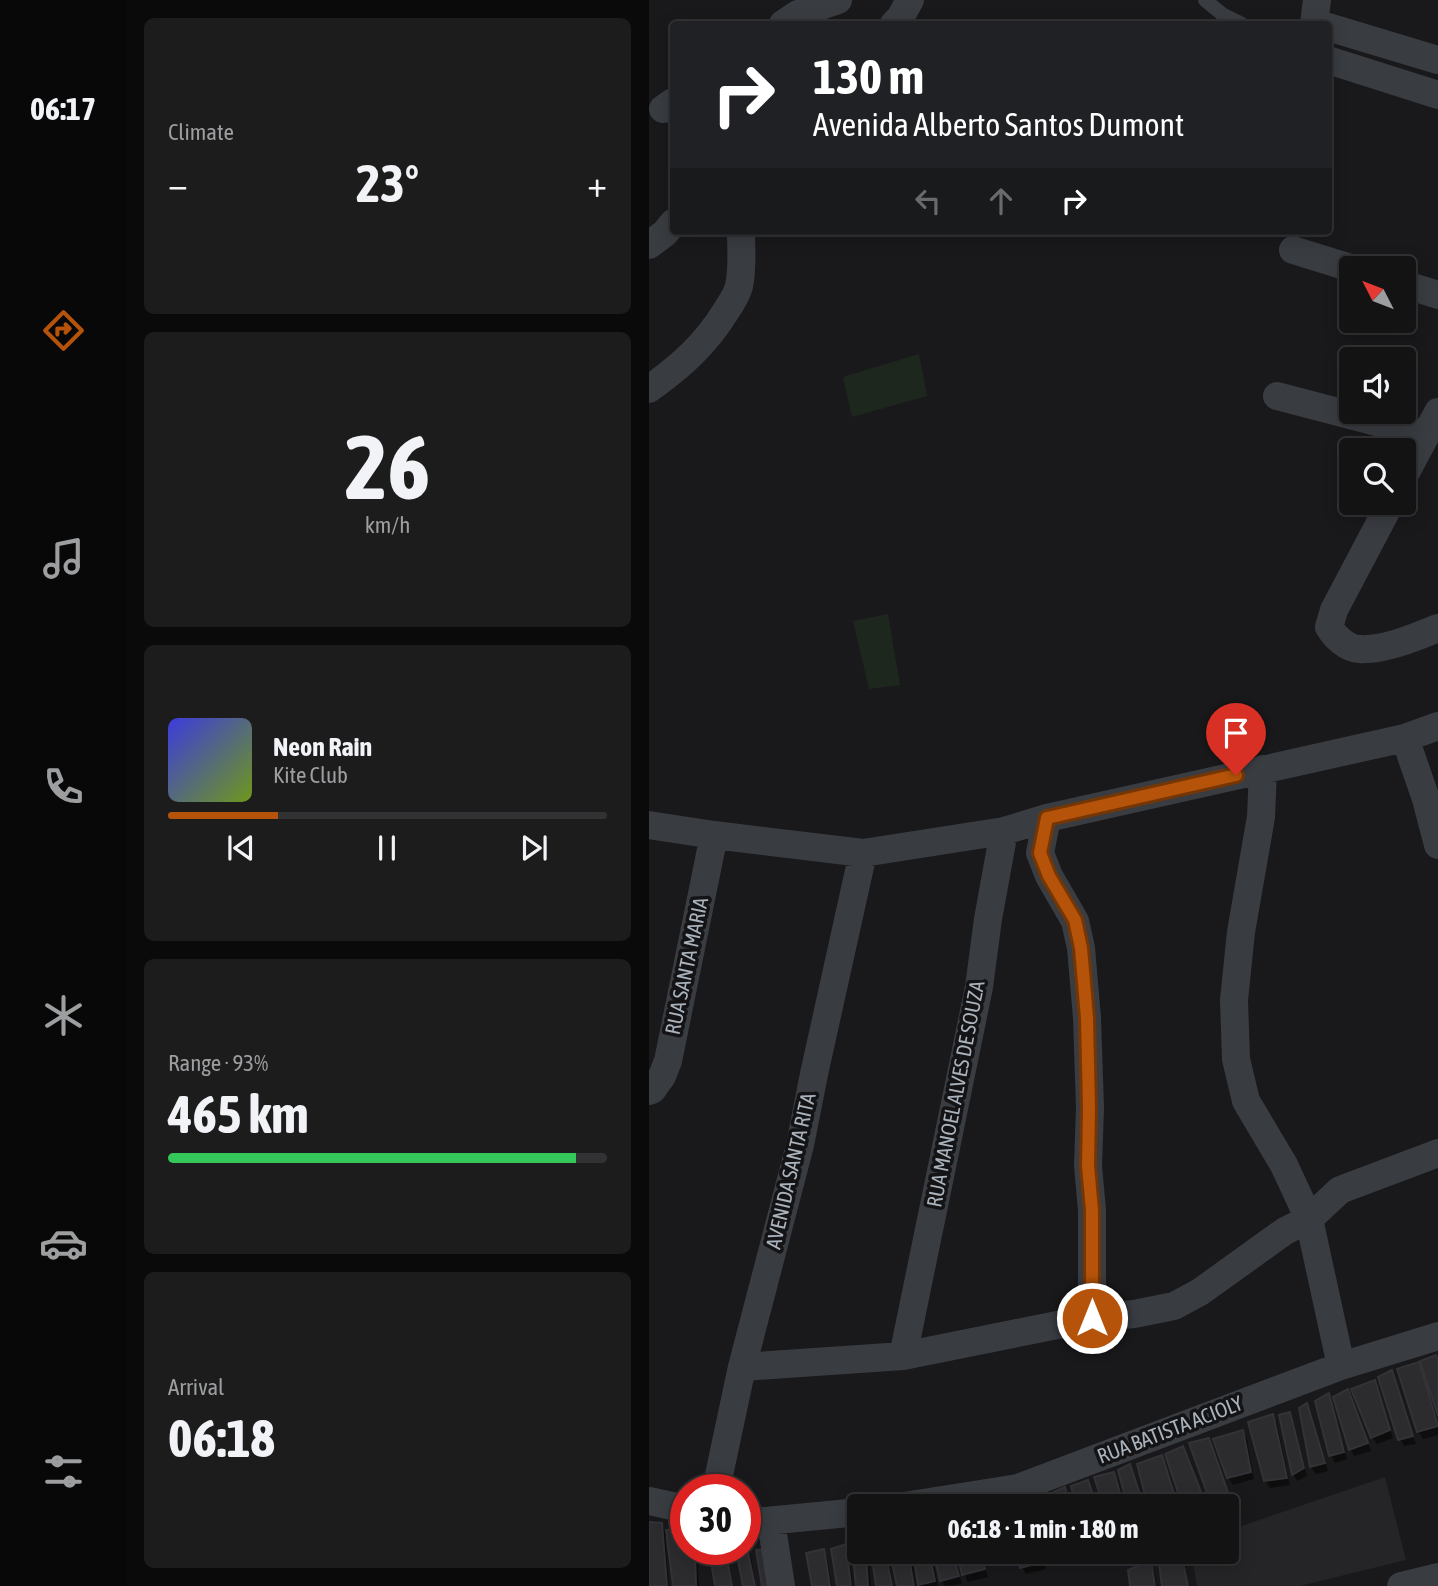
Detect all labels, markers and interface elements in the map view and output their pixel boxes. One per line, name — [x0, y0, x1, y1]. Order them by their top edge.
text: 130 m — [813, 48, 924, 104]
icon: right — [698, 49, 789, 140]
text: 06:17 — [30, 90, 96, 127]
text: Avenida Alberto Santos Dumont — [813, 106, 1184, 143]
text: Climate — [168, 119, 234, 145]
text: 23° — [356, 153, 419, 213]
text: − — [168, 162, 188, 205]
text: + — [587, 162, 607, 205]
icon: left — [909, 182, 947, 220]
icon: ahead — [982, 182, 1020, 220]
icon: right — [1055, 182, 1093, 220]
north arrow — [1339, 256, 1415, 332]
map controls — [1339, 256, 1416, 515]
icon: directions — [39, 306, 88, 355]
button: sound — [1339, 347, 1416, 424]
text: 26 — [345, 414, 430, 518]
button: search — [1339, 438, 1416, 515]
text: km/h — [365, 512, 410, 538]
icon: music — [39, 534, 88, 583]
pin — [1206, 703, 1266, 775]
icon: arrive — [1217, 714, 1255, 752]
text: Neon Rain — [273, 732, 372, 762]
icon: phone — [39, 762, 88, 811]
text: Kite Club — [273, 762, 348, 788]
icon: previous — [222, 829, 260, 867]
icon: pause — [368, 829, 406, 867]
icon: next — [515, 829, 553, 867]
street label: RUA SANTA MARIA — [660, 894, 712, 1037]
street label: RUA MANOEL ALVES DE SOUZA — [921, 978, 989, 1209]
icon: climate — [39, 991, 88, 1040]
text: Range · 93% — [168, 1050, 268, 1076]
text: 465 km — [168, 1084, 309, 1144]
street label: AVENIDA SANTA RITA — [760, 1090, 820, 1251]
icon: car — [39, 1219, 88, 1268]
position arrow — [1055, 1281, 1129, 1355]
text: Arrival — [168, 1374, 224, 1400]
street label: RUA BATISTA ACIOLY — [1094, 1390, 1246, 1468]
text: 06:18 — [168, 1408, 275, 1468]
icon: filters — [39, 1447, 88, 1496]
speed limit sign: 30 — [670, 1474, 761, 1565]
text: 06:18 · 1 min · 180 m — [948, 1514, 1138, 1544]

